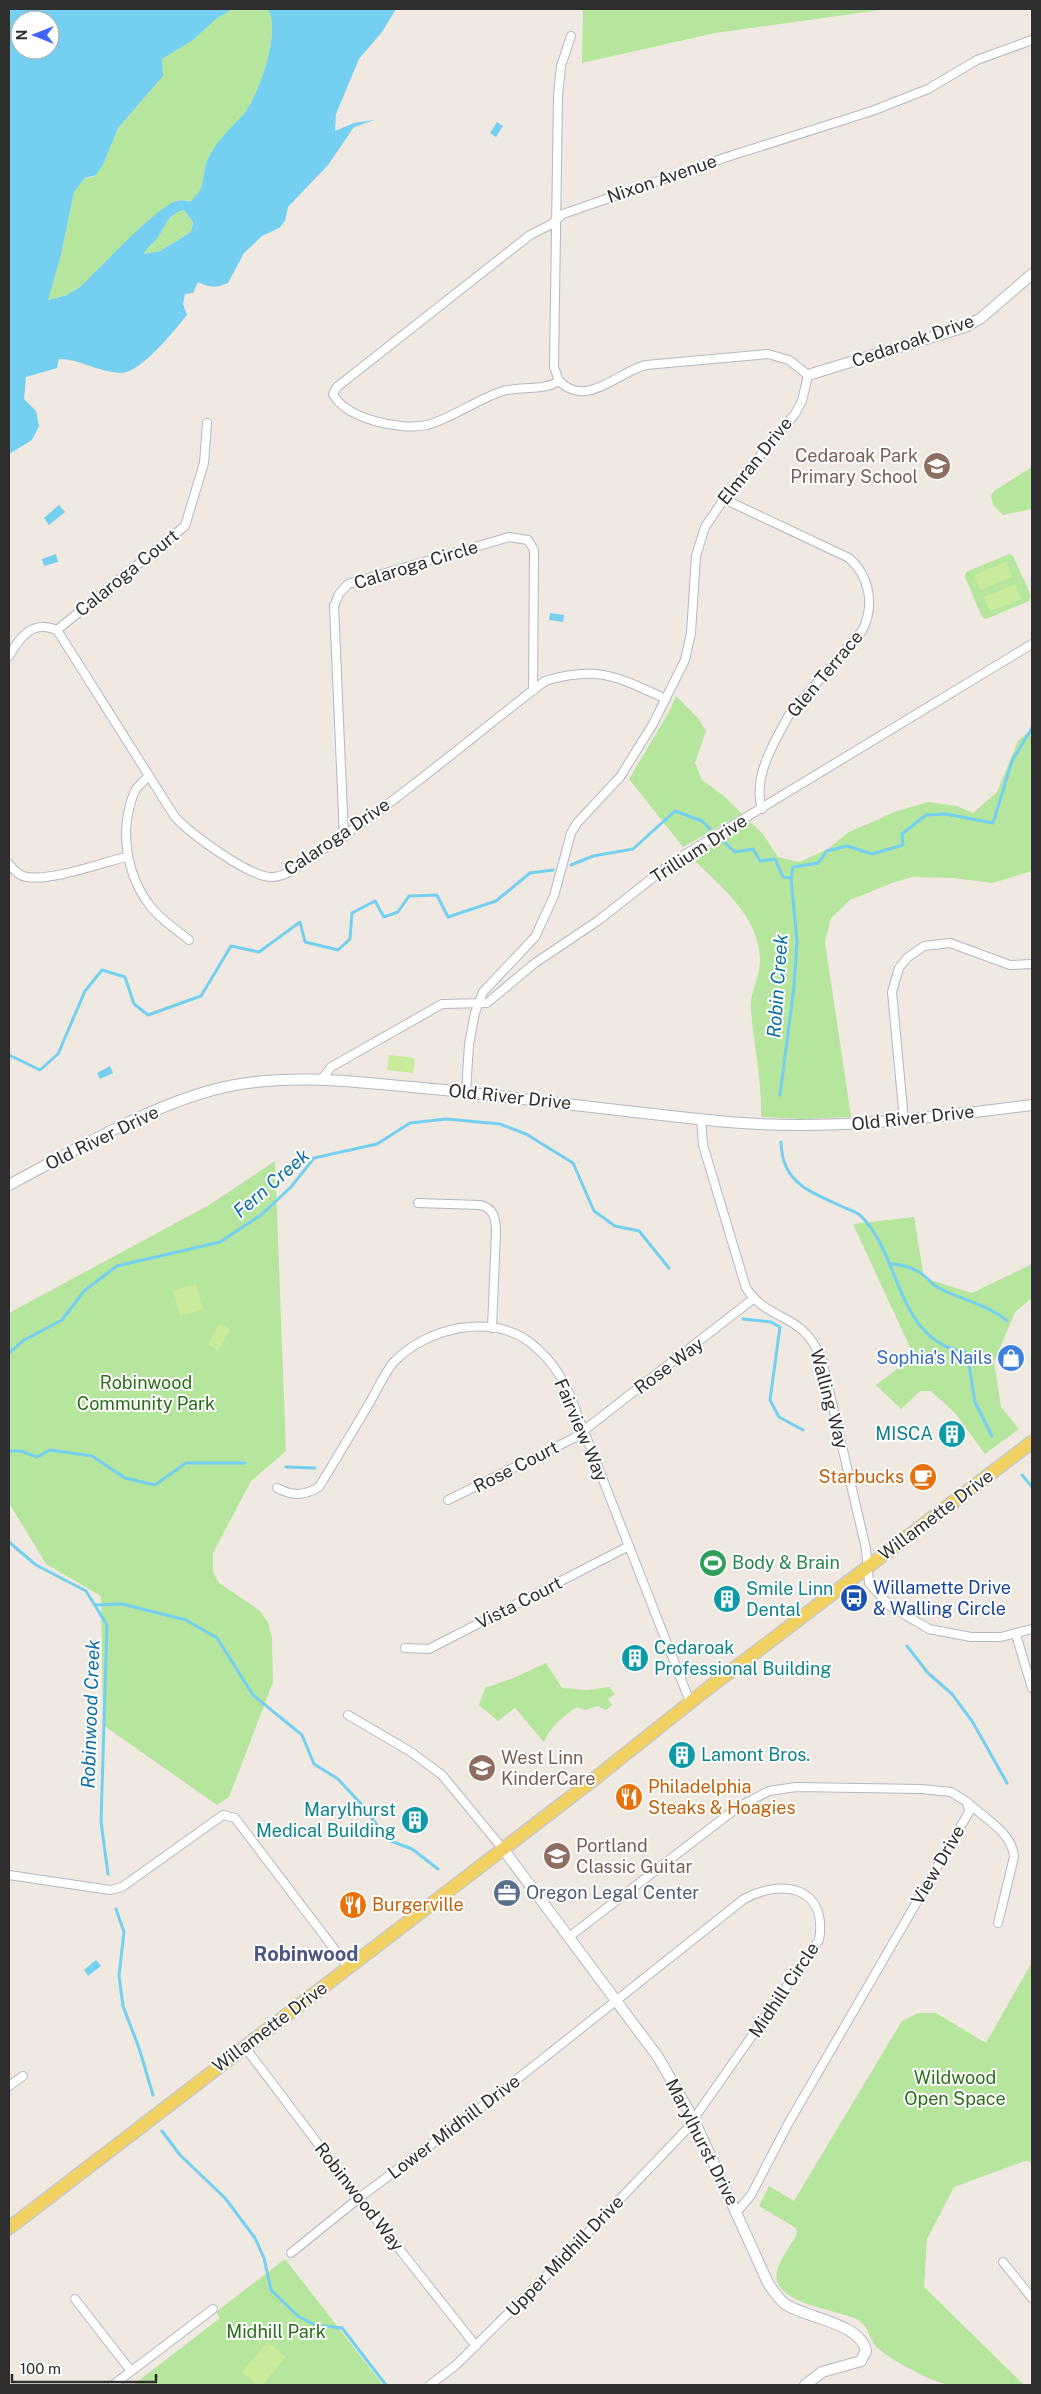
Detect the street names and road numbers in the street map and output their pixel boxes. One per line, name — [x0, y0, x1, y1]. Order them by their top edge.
street label: Nixon Avenue — [604, 150, 719, 207]
street label: Cedaroak Drive — [849, 310, 977, 371]
street label: Elmran Drive — [713, 413, 796, 509]
street label: Calaroga Court — [71, 525, 183, 621]
street label: Calaroga Circle — [351, 536, 480, 593]
street label: Glen Terrace — [782, 626, 867, 721]
street label: Calaroga Drive — [280, 794, 394, 880]
street label: Trillium Drive — [647, 810, 751, 887]
street label: Old River Drive — [448, 1080, 572, 1113]
street label: Old River Drive — [42, 1101, 162, 1174]
street label: Old River Drive — [851, 1101, 975, 1134]
street label: Rose Way — [630, 1333, 708, 1398]
street label: Walling Way — [806, 1347, 853, 1452]
street label: Fairview Way — [550, 1375, 613, 1485]
street label: Rose Court — [470, 1436, 562, 1497]
street label: Willamette Drive — [874, 1465, 997, 1565]
street label: Vista Court — [472, 1572, 565, 1633]
street label: View Drive — [906, 1821, 969, 1908]
street label: Midhill Circle — [744, 1938, 823, 2041]
street label: Willamette Drive — [208, 1977, 331, 2077]
street label: Lower Midhill Drive — [384, 2070, 524, 2183]
street label: Marylhurst Drive — [661, 2075, 743, 2209]
street label: Robinwood Way — [310, 2138, 409, 2255]
street label: Upper Midhill Drive — [502, 2191, 628, 2320]

